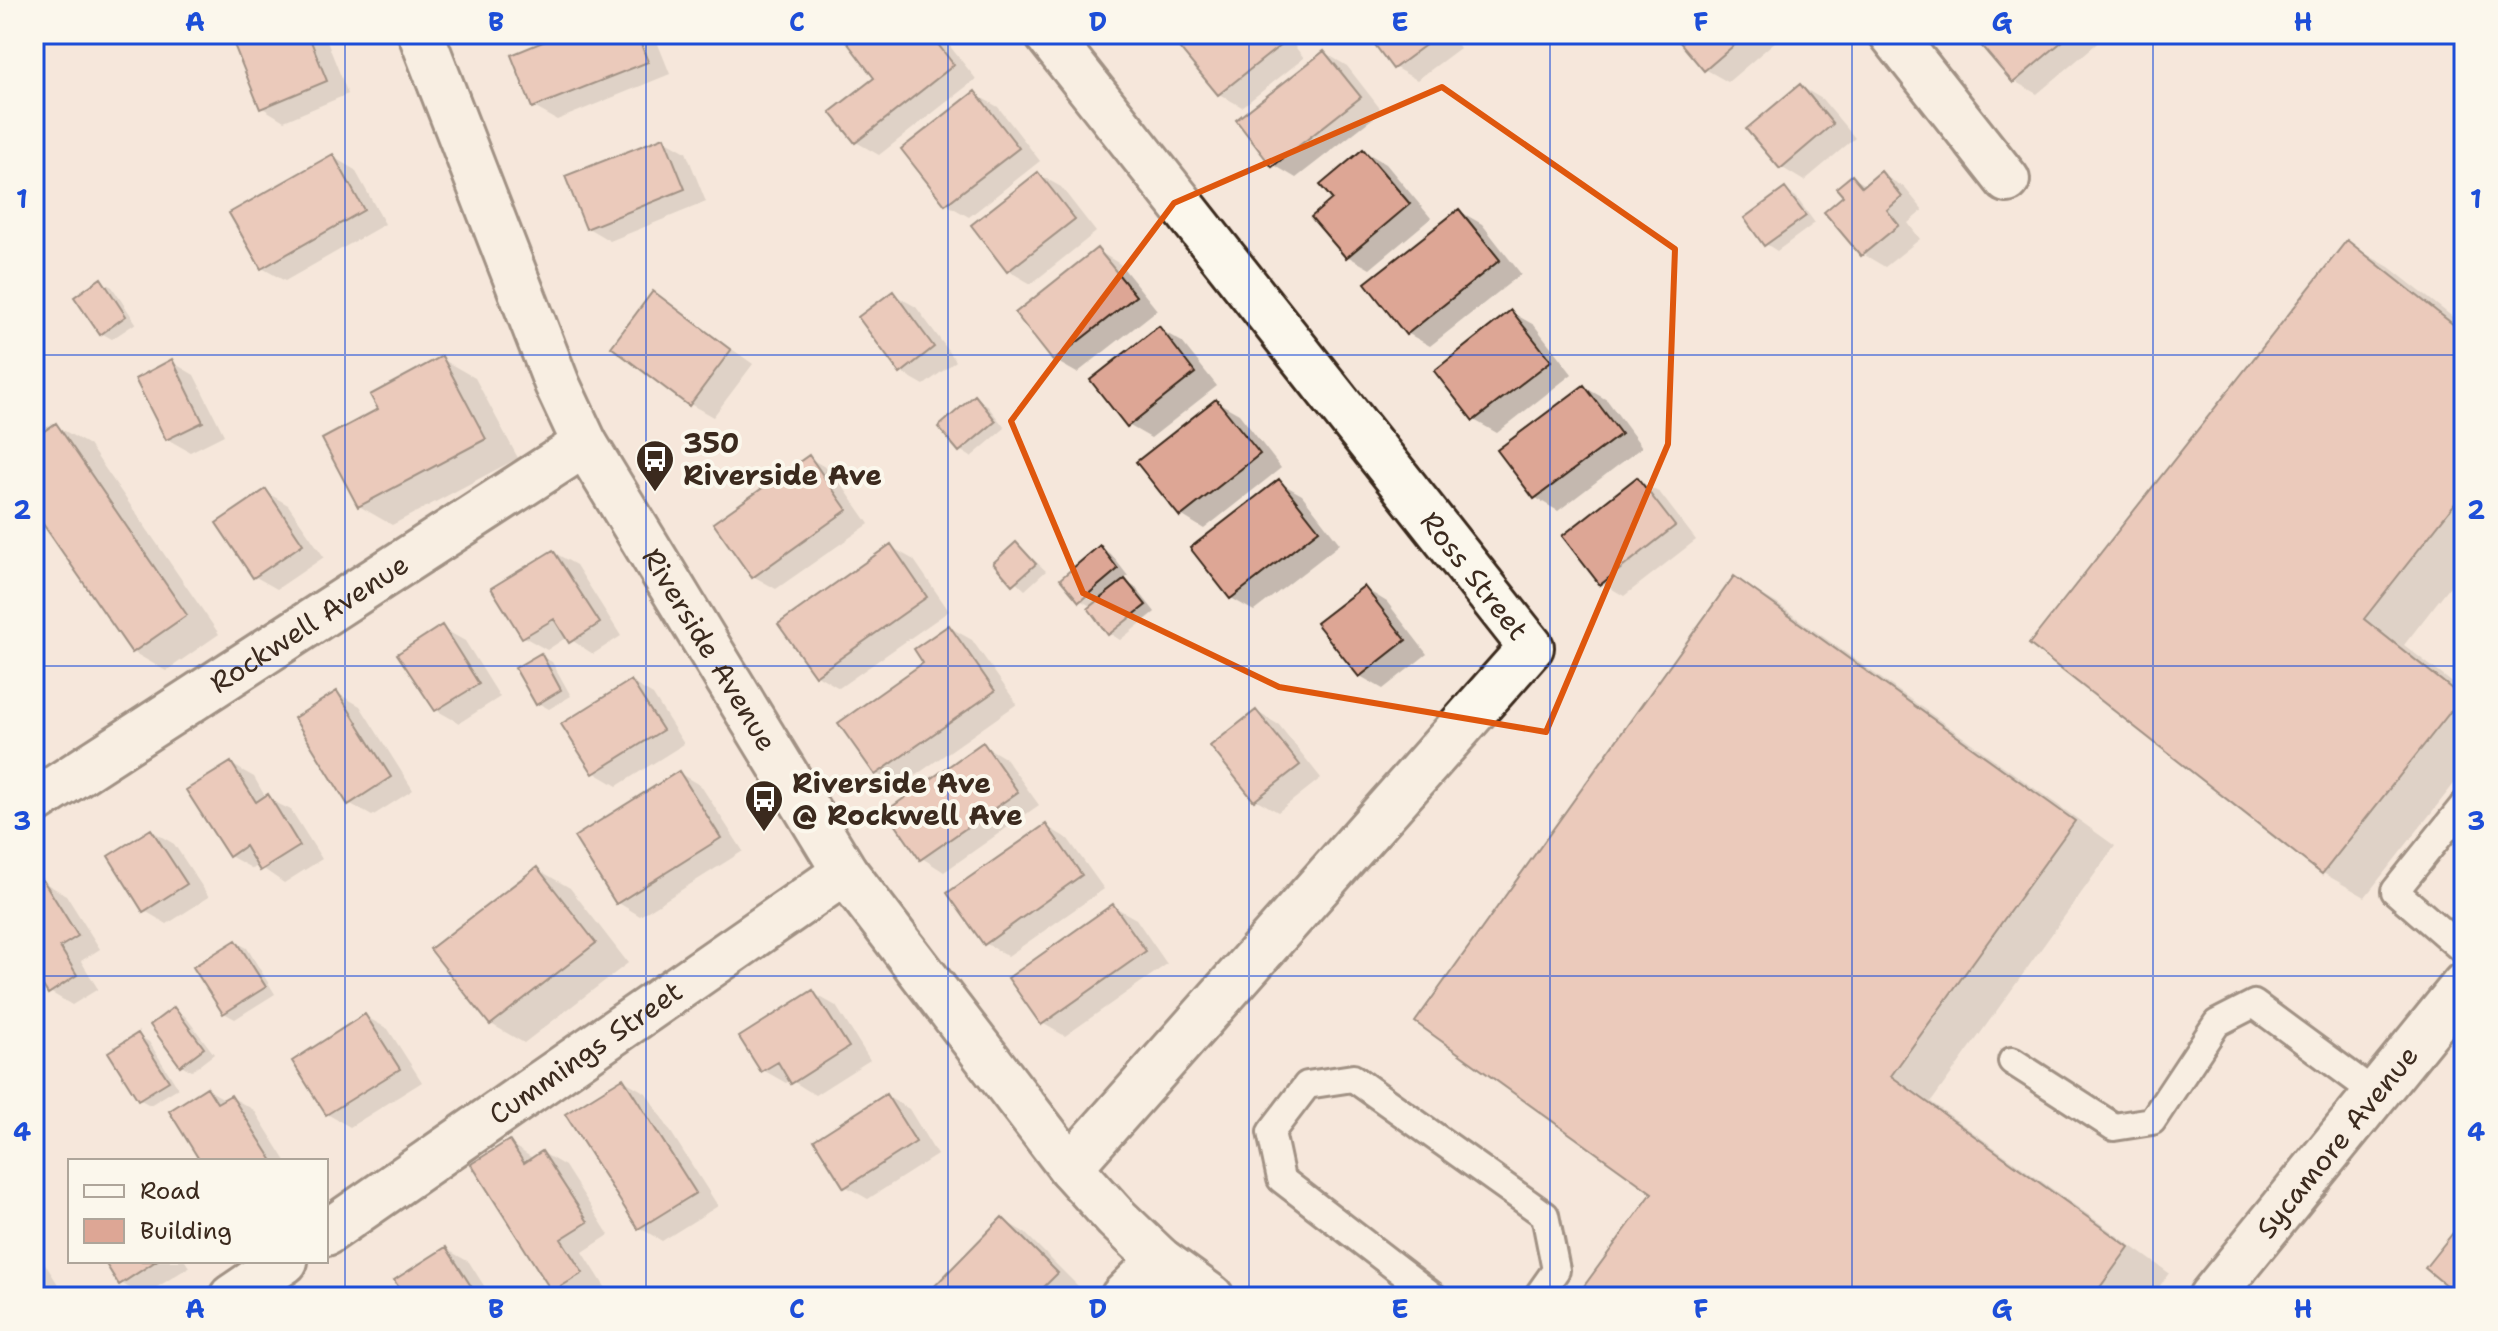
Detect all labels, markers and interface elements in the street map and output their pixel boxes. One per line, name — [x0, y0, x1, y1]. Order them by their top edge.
text: A — [185, 4, 205, 39]
text: B — [488, 4, 504, 39]
text: C — [789, 4, 805, 39]
text: D — [1089, 4, 1107, 39]
text: E — [1391, 4, 1409, 39]
text: F — [1693, 4, 1709, 39]
text: G — [1992, 4, 2013, 39]
text: H — [2294, 4, 2312, 39]
text: 1 — [16, 181, 28, 216]
text: 1 — [2470, 181, 2482, 216]
place label: 350 Riverside Ave — [683, 424, 882, 494]
bus stop icon: 350 Riverside Ave — [634, 438, 676, 493]
text: 2 — [13, 492, 31, 527]
text: 2 — [2467, 492, 2485, 527]
street label: Ross Street — [1412, 503, 1537, 648]
street label: Riverside Avenue — [633, 541, 786, 758]
street label: Rockwell Avenue — [202, 545, 416, 702]
place label: Riverside Ave @ Rockwell Ave — [792, 764, 1023, 834]
bus stop icon: Riverside Ave @ Rockwell Ave — [743, 778, 785, 833]
text: 3 — [13, 803, 31, 838]
text: 3 — [2467, 803, 2485, 838]
street label: Cummings Street — [481, 972, 690, 1133]
street label: Sycamore Avenue — [2247, 1037, 2427, 1246]
text: 4 — [13, 1114, 31, 1149]
text: 4 — [2467, 1114, 2485, 1149]
legend — [68, 1159, 328, 1263]
text: Road — [140, 1175, 200, 1207]
text: Building — [140, 1215, 232, 1247]
text: A — [185, 1291, 205, 1326]
text: B — [488, 1291, 504, 1326]
text: C — [789, 1291, 805, 1326]
text: D — [1089, 1291, 1107, 1326]
text: E — [1391, 1291, 1409, 1326]
text: F — [1693, 1291, 1709, 1326]
text: G — [1992, 1291, 2013, 1326]
text: H — [2294, 1291, 2312, 1326]

